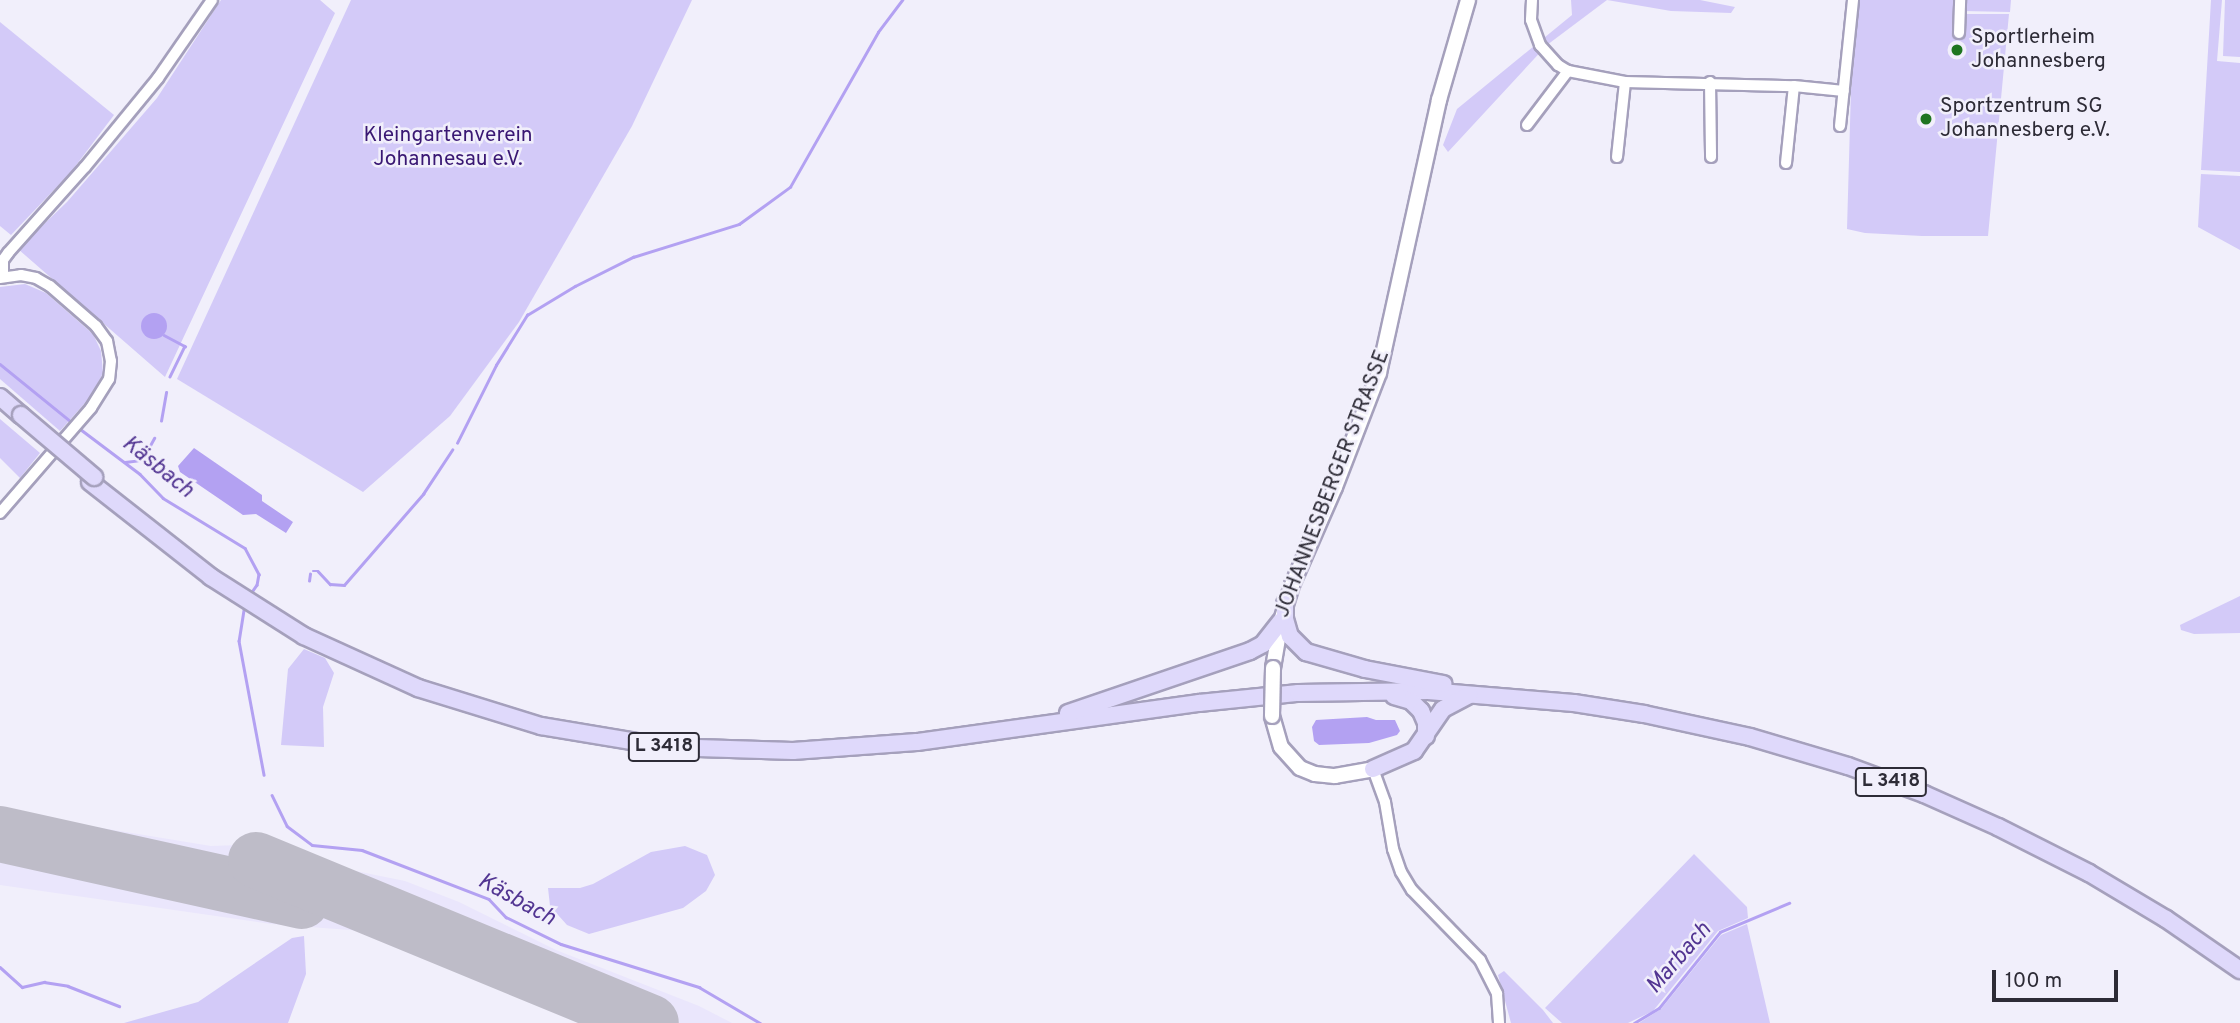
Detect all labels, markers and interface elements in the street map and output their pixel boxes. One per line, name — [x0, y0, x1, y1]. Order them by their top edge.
place label: Sportlerheim Johannesberg — [1971, 25, 2106, 75]
marker: Sportlerheim Johannesberg — [1949, 42, 1965, 58]
place label: Sportzentrum SG Johannesberg e.V. — [1940, 94, 2110, 144]
marker: Sportzentrum SG Johannesberg e.V. — [1918, 111, 1934, 127]
park label: Kleingartenverein Johannesau e.V. — [363, 123, 533, 173]
street label: JOHANNESBERGER STRASSE — [1270, 347, 1396, 621]
water label: Käsbach — [116, 431, 198, 505]
road number: L 3418 — [627, 732, 701, 762]
road number: L 3418 — [1854, 766, 1928, 797]
water label: Käsbach — [472, 868, 560, 934]
water label: Marbach — [1641, 918, 1719, 1000]
scale bar — [1995, 956, 2121, 1000]
text: 100 m — [2005, 968, 2062, 995]

